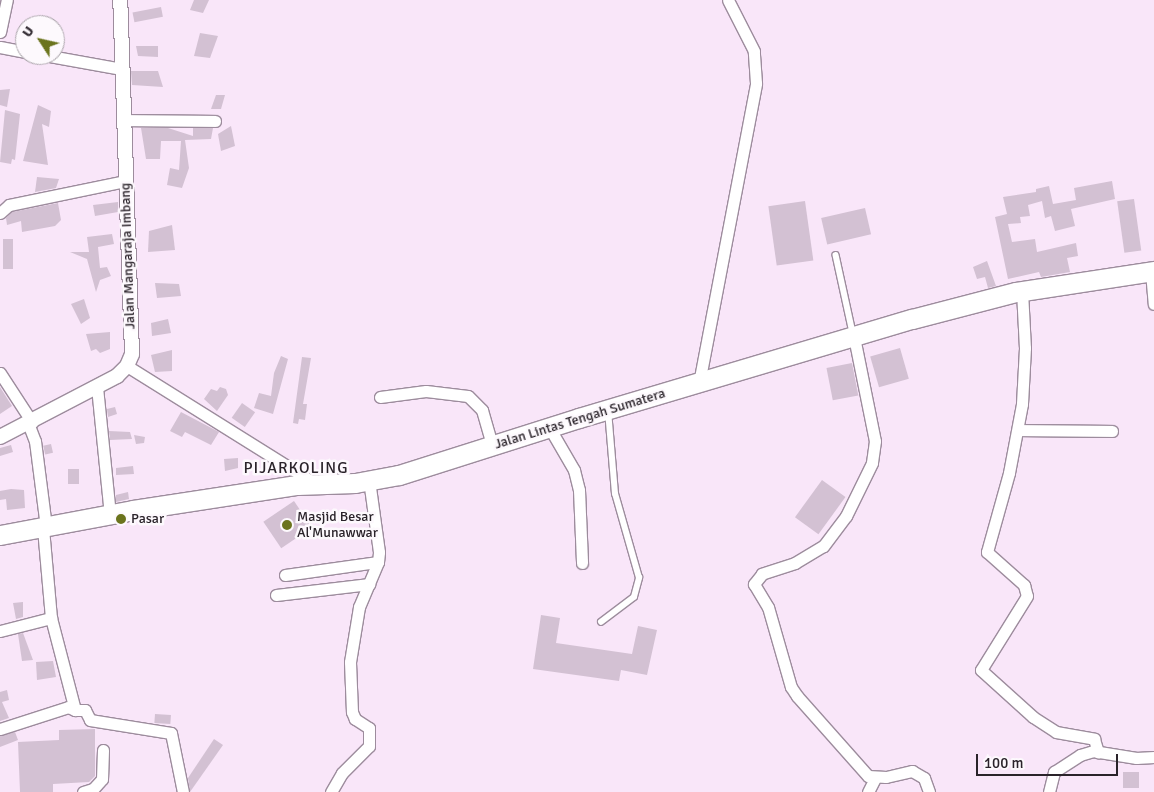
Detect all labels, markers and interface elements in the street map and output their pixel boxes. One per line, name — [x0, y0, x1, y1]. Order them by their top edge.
north arrow — [15, 15, 65, 65]
text: U — [18, 23, 38, 40]
street label: Jalan Mangaraja Imbang — [117, 182, 139, 330]
street label: Jalan Lintas Tengah Sumatera — [493, 385, 667, 453]
district label: PIJARKOLING — [242, 458, 350, 478]
place label: Masjid Besar Al'Munawwar — [297, 509, 378, 542]
place label: Pasar — [131, 511, 164, 527]
marker: Pasar — [115, 513, 127, 525]
marker: Masjid Besar Al'Munawwar — [281, 519, 293, 531]
scale bar — [979, 744, 1122, 776]
text: 100 m — [984, 754, 1024, 772]

